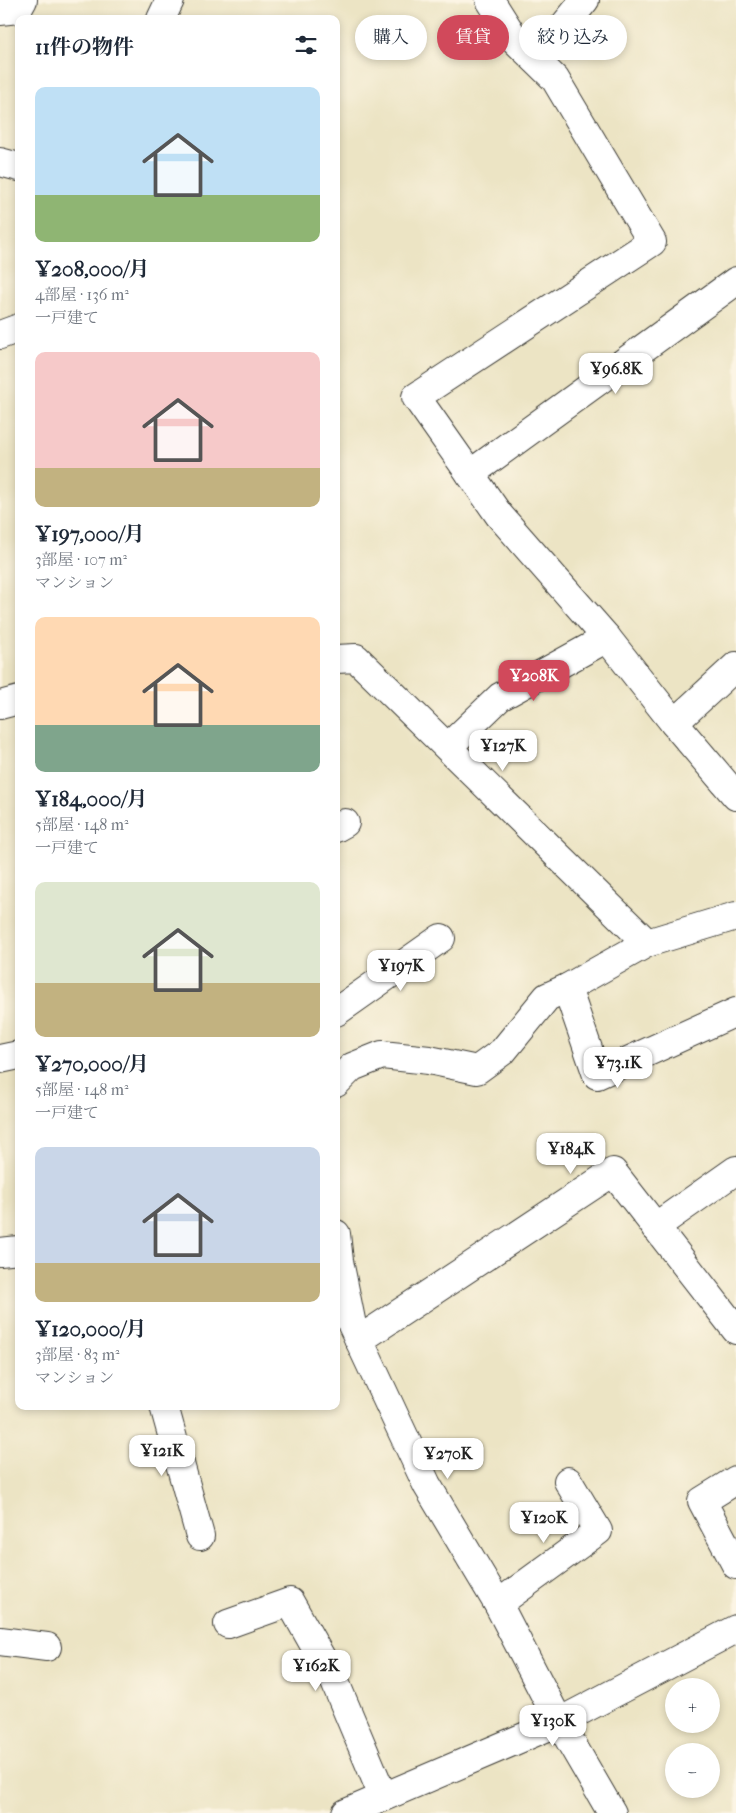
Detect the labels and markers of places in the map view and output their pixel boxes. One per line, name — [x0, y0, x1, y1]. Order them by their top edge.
pin: ¥96.8K — [575, 352, 657, 395]
pin: ¥208K — [499, 660, 569, 702]
pin: ¥127K — [468, 730, 538, 772]
pin: ¥197K — [366, 950, 436, 992]
pin: ¥73.1K — [577, 1046, 659, 1089]
pin: ¥184K — [536, 1132, 606, 1175]
pin: ¥121K — [127, 1434, 197, 1477]
pin: ¥270K — [413, 1438, 483, 1480]
pin: ¥120K — [509, 1502, 579, 1544]
pin: ¥162K — [281, 1650, 351, 1692]
pin: ¥130K — [518, 1704, 588, 1747]

